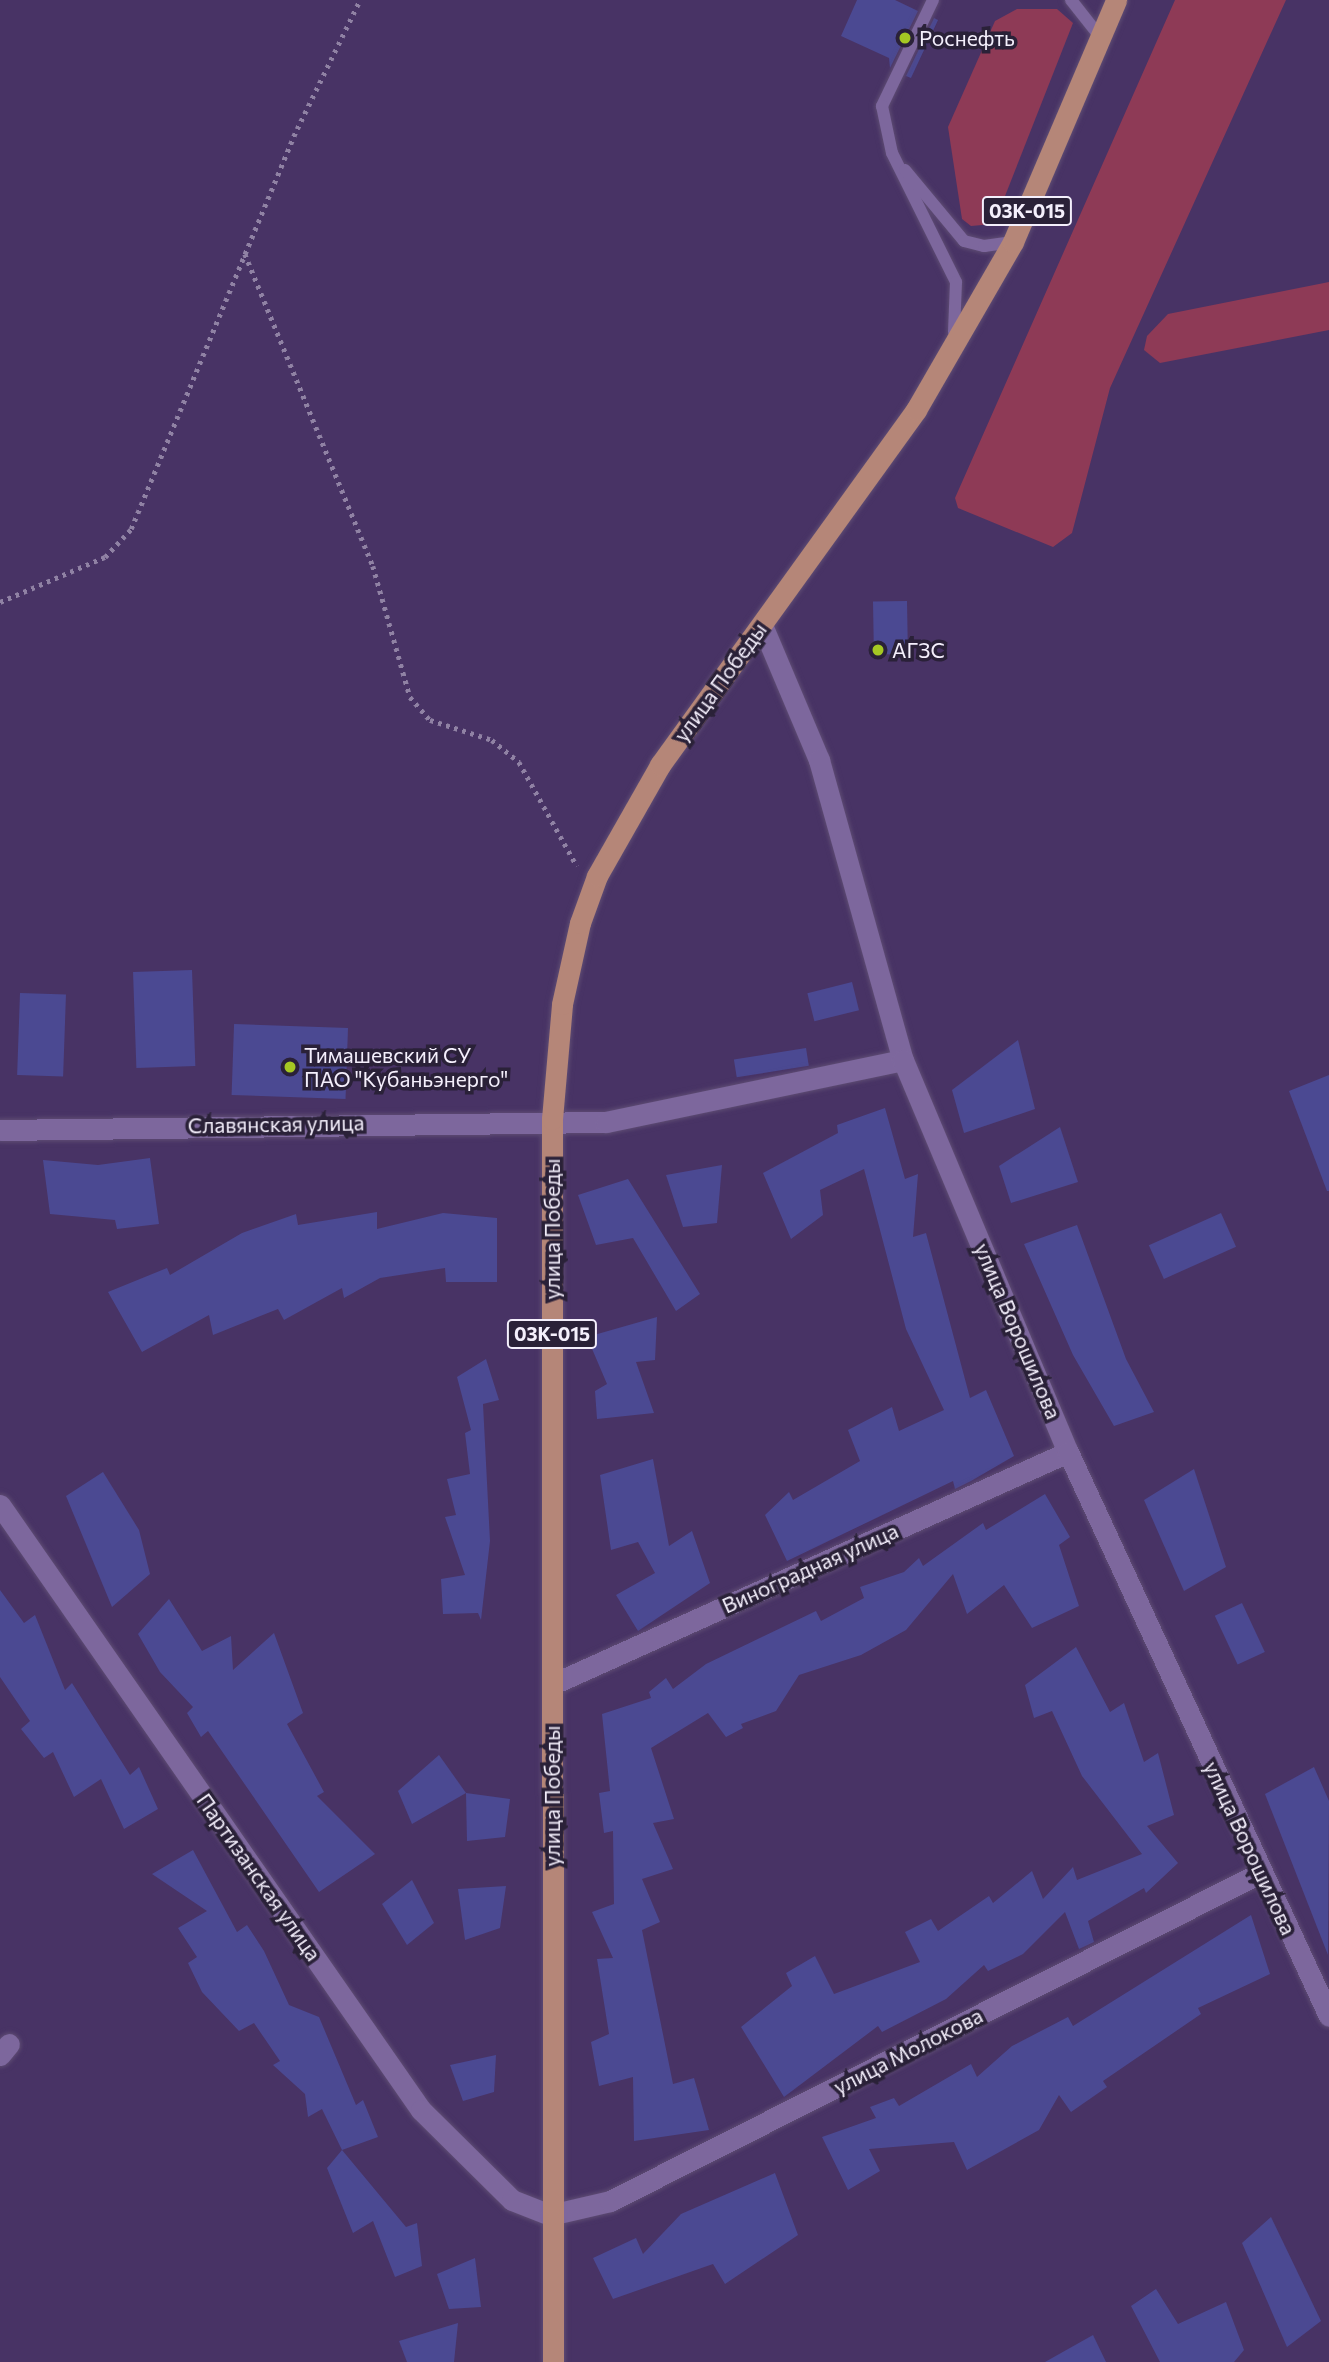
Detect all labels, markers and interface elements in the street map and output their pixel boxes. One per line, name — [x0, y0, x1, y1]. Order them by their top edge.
place label: Роснефть — [919, 25, 1015, 51]
marker: Роснефть — [897, 30, 913, 46]
road number: 03К-015 — [982, 196, 1072, 226]
street label: улица Победы — [668, 618, 772, 746]
place label: АГЗС — [892, 637, 945, 663]
marker: АГЗС — [870, 642, 886, 658]
place label: Тимашевский СУ ПАО "Кубаньэнерго" — [304, 1042, 508, 1092]
marker: Тимашевский СУ ПАО "Кубаньэнерго" — [282, 1059, 298, 1075]
street label: Славянская улица — [188, 1110, 364, 1138]
street label: улица Победы — [539, 1158, 565, 1300]
street label: улица Ворошилова — [970, 1239, 1066, 1423]
road number: 03К-015 — [506, 1318, 598, 1350]
street label: Виноградная улица — [718, 1518, 902, 1618]
street label: улица Победы — [539, 1725, 565, 1867]
street label: улица Ворошилова — [1199, 1757, 1301, 1939]
street label: Партизанская улица — [192, 1788, 326, 1966]
street label: улица Молокова — [829, 2003, 987, 2099]

